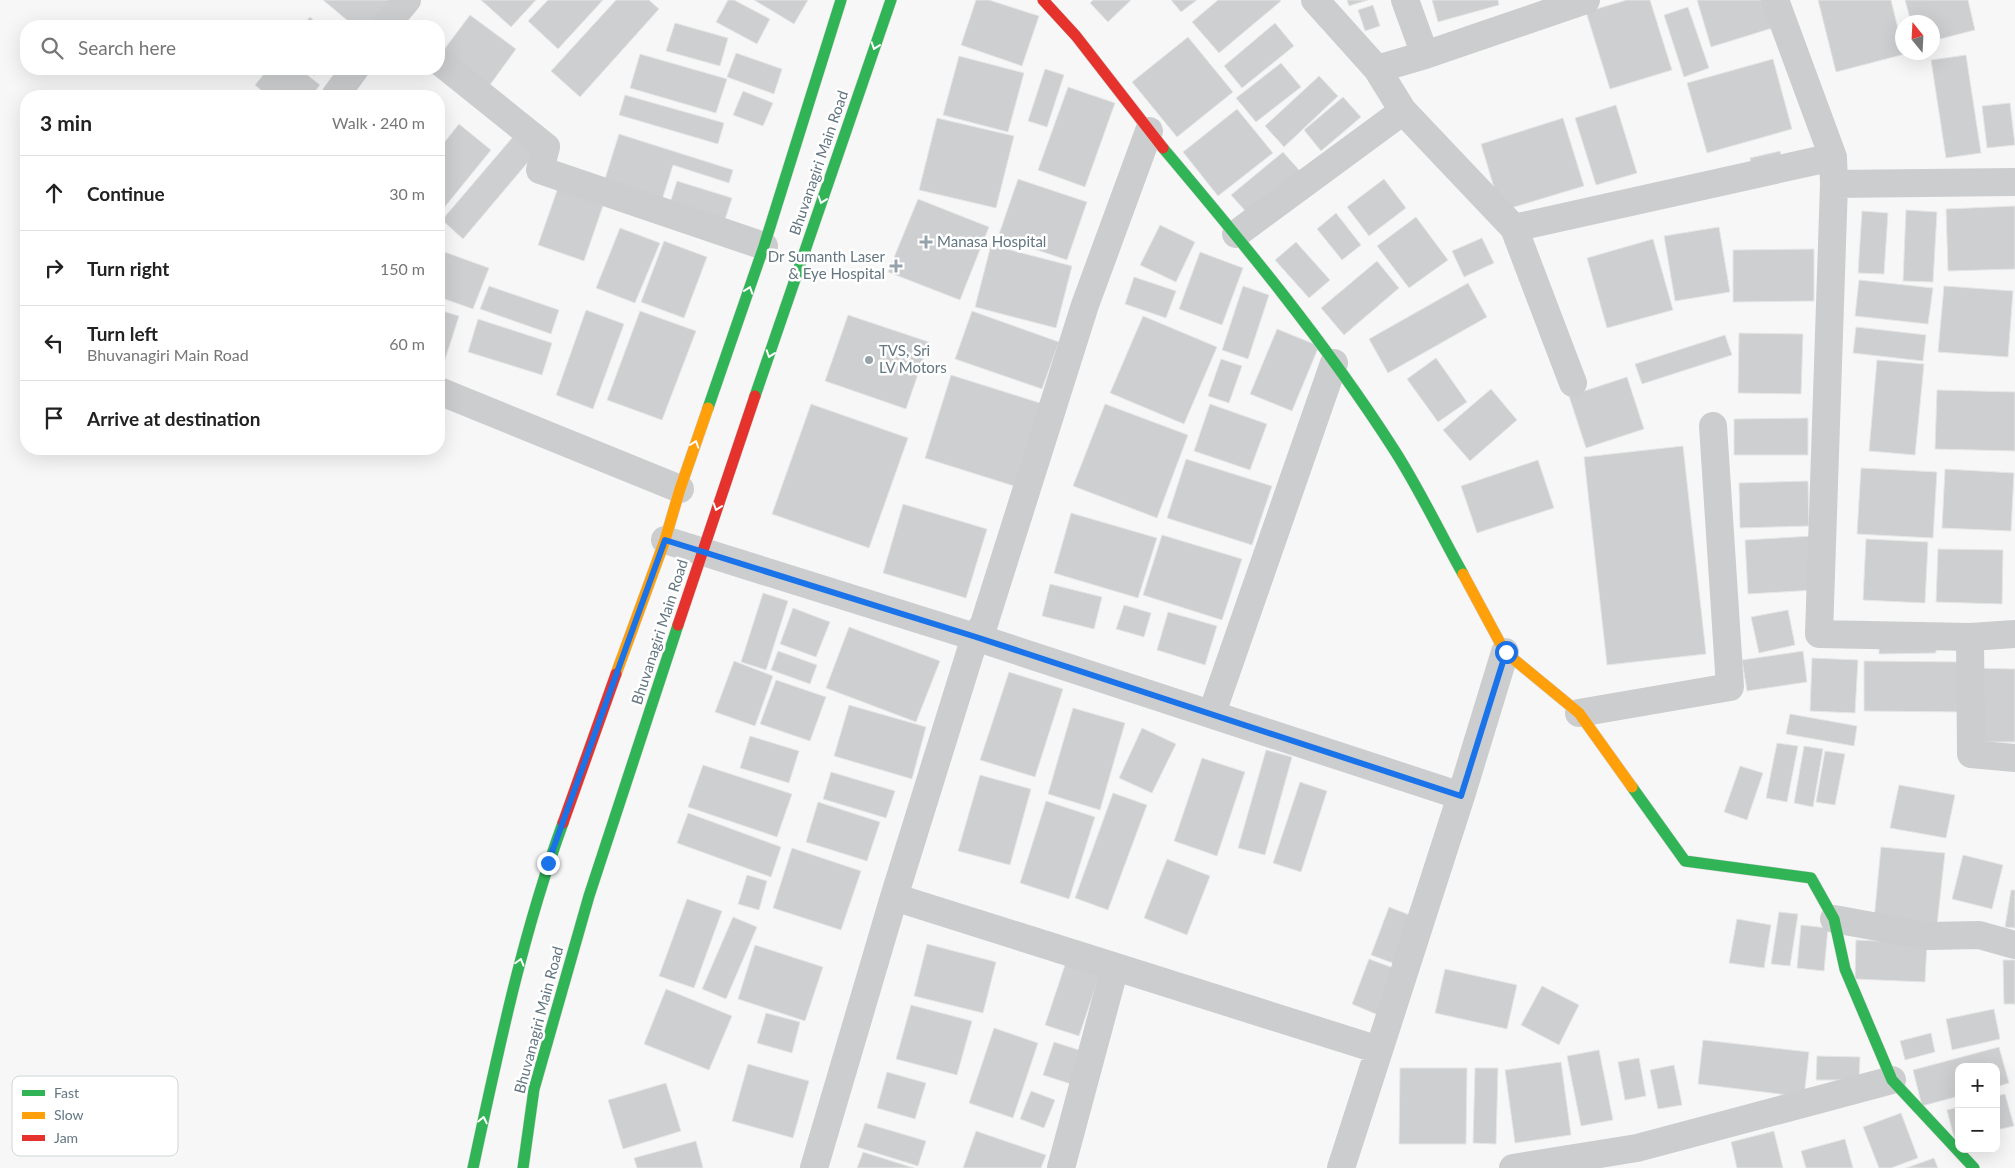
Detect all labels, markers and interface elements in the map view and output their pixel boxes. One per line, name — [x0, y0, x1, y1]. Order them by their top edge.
north arrow — [1895, 15, 1940, 60]
search box — [20, 20, 445, 75]
icon: search — [38, 34, 66, 62]
text: Search here — [78, 36, 176, 59]
one-way arrow — [871, 41, 881, 50]
street label: Bhuvanagiri Main Road — [785, 88, 851, 237]
text: 3 min — [40, 110, 92, 135]
text: Walk · 240 m — [332, 113, 425, 132]
icon: ahead — [40, 179, 68, 207]
text: Continue — [87, 182, 165, 205]
text: 30 m — [389, 184, 425, 203]
one-way arrow — [818, 195, 828, 204]
place label: Manasa Hospital — [937, 232, 1046, 250]
marker: Manasa Hospital — [919, 235, 933, 249]
place label: Dr Sumanth Laser & Eye Hospital — [768, 247, 886, 282]
icon: right — [40, 254, 68, 282]
text: Turn right — [87, 257, 169, 280]
text: 150 m — [380, 259, 425, 278]
marker: Dr Sumanth Laser & Eye Hospital — [889, 259, 903, 273]
one-way arrow — [743, 286, 753, 295]
text: Turn left — [87, 322, 158, 345]
icon: left — [40, 329, 68, 357]
text: 60 m — [389, 334, 425, 353]
place label: TVS, Sri LV Motors — [879, 341, 947, 376]
text: Bhuvanagiri Main Road — [87, 345, 249, 364]
one-way arrow — [765, 349, 775, 357]
marker: TVS, Sri LV Motors — [863, 354, 875, 366]
icon: arrive — [40, 404, 68, 432]
text: Arrive at destination — [87, 407, 260, 430]
one-way arrow — [689, 440, 699, 448]
one-way arrow — [713, 503, 723, 511]
street label: Bhuvanagiri Main Road — [627, 557, 691, 707]
route start — [1495, 641, 1518, 664]
route end — [537, 852, 560, 875]
street label: Bhuvanagiri Main Road — [510, 944, 566, 1095]
one-way arrow — [515, 959, 525, 967]
map controls — [1955, 1063, 2000, 1153]
button: + — [1955, 1063, 2000, 1108]
legend — [12, 1076, 178, 1156]
text: Fast — [54, 1084, 79, 1101]
text: Slow — [54, 1106, 84, 1123]
button: − — [1955, 1108, 2000, 1153]
one-way arrow — [477, 1116, 488, 1125]
text: Jam — [54, 1129, 78, 1146]

